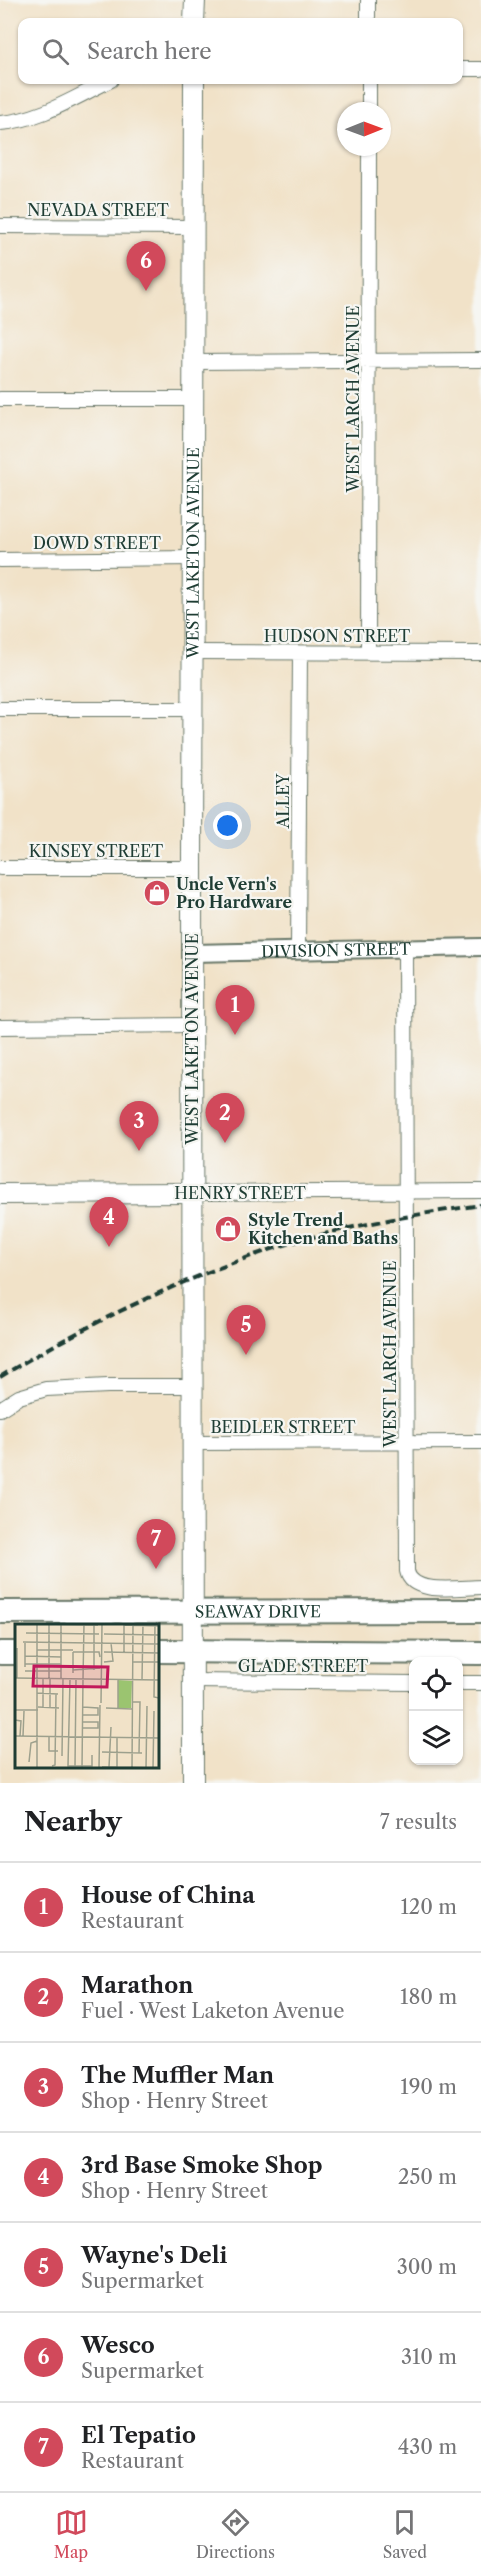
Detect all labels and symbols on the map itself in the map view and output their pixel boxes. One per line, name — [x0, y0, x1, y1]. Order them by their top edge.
north arrow — [337, 102, 391, 156]
street label: NEVADA STREET — [27, 200, 169, 220]
pin: 6 — [126, 242, 166, 291]
street label: WEST LARCH AVENUE — [343, 305, 363, 494]
street label: WEST LAKETON AVENUE — [183, 447, 203, 660]
street label: DOWD STREET — [33, 533, 161, 553]
street label: HUDSON STREET — [264, 626, 410, 646]
street label: ALLEY — [273, 773, 293, 830]
your location — [213, 811, 242, 840]
street label: KINSEY STREET — [29, 841, 163, 861]
place label: Uncle Vern's Pro Hardware — [176, 874, 293, 912]
shop icon: Uncle Vern's Pro Hardware — [142, 878, 172, 908]
street label: WEST LAKETON AVENUE — [182, 933, 202, 1146]
street label: DIVISION STREET — [261, 938, 411, 962]
pin: 1 — [216, 986, 254, 1035]
pin: 2 — [206, 1094, 244, 1143]
pin: 3 — [120, 1102, 158, 1151]
street label: HENRY STREET — [174, 1183, 306, 1203]
pin: 4 — [90, 1198, 128, 1247]
place label: Style Trend Kitchen and Baths — [248, 1210, 398, 1248]
shop icon: Style Trend Kitchen and Baths — [213, 1214, 243, 1244]
street label: WEST LARCH AVENUE — [380, 1260, 400, 1449]
pin: 5 — [226, 1306, 266, 1355]
street label: BEIDLER STREET — [210, 1417, 356, 1437]
pin: 7 — [136, 1520, 176, 1569]
street label: SEAWAY DRIVE — [195, 1601, 321, 1622]
inset map — [15, 1624, 159, 1768]
street label: GLADE STREET — [238, 1656, 368, 1676]

